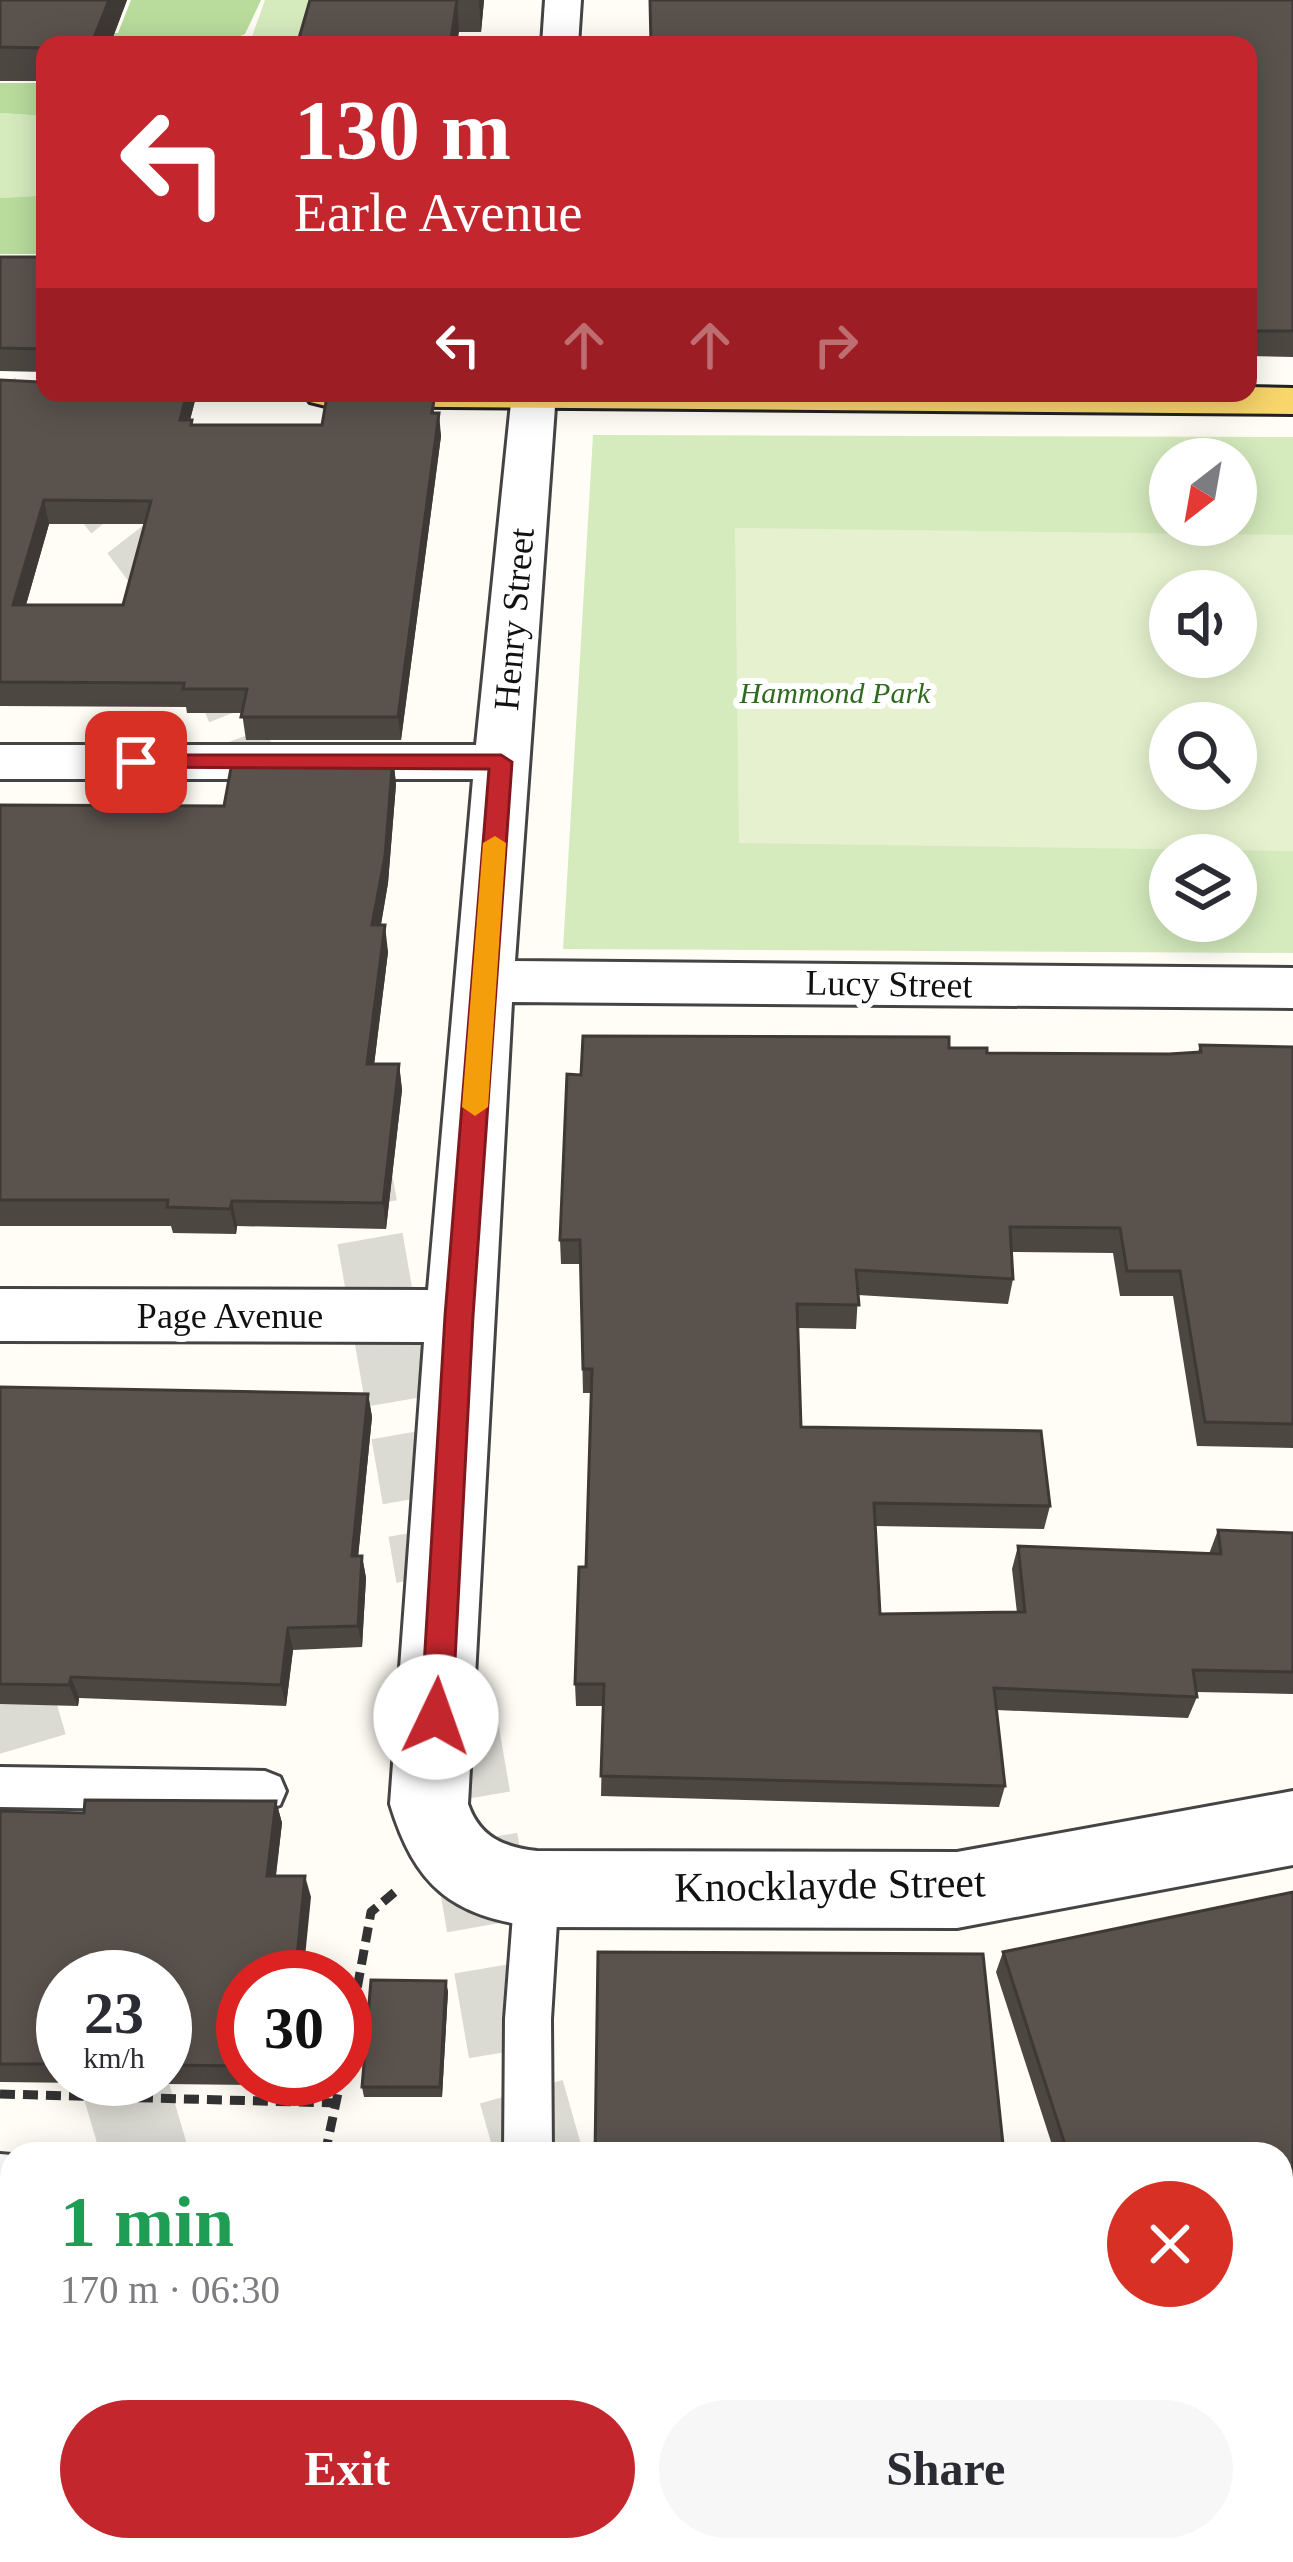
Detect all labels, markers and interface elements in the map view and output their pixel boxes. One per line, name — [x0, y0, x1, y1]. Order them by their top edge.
icon: left — [96, 84, 252, 240]
text: 130 m — [294, 84, 511, 177]
text: Earle Avenue — [294, 183, 582, 243]
icon: left — [425, 312, 491, 378]
icon: ahead — [551, 312, 617, 378]
icon: ahead — [677, 312, 743, 378]
icon: right — [803, 312, 869, 378]
north arrow — [1149, 438, 1257, 546]
map controls — [1149, 438, 1257, 942]
street label: Henry Street — [486, 526, 542, 712]
button: sound — [1149, 570, 1257, 678]
park label: Hammond Park — [739, 676, 931, 709]
button: search — [1149, 702, 1257, 810]
pin — [85, 711, 187, 813]
icon: arrive — [103, 729, 169, 795]
button: layers — [1149, 834, 1257, 942]
street label: Lucy Street — [805, 963, 973, 1005]
street label: Page Avenue — [137, 1296, 323, 1336]
position arrow — [373, 1654, 499, 1780]
street label: Knocklayde Street — [674, 1859, 986, 1911]
speed limit sign: 30 — [216, 1950, 372, 2106]
text: 23 — [84, 1980, 144, 2046]
text: km/h — [83, 2041, 145, 2074]
button: close — [1107, 2181, 1233, 2307]
text: 1 min — [60, 2182, 234, 2262]
text: 170 m · 06:30 — [60, 2268, 280, 2311]
button: Exit — [60, 2400, 635, 2538]
button: Share — [659, 2400, 1233, 2538]

